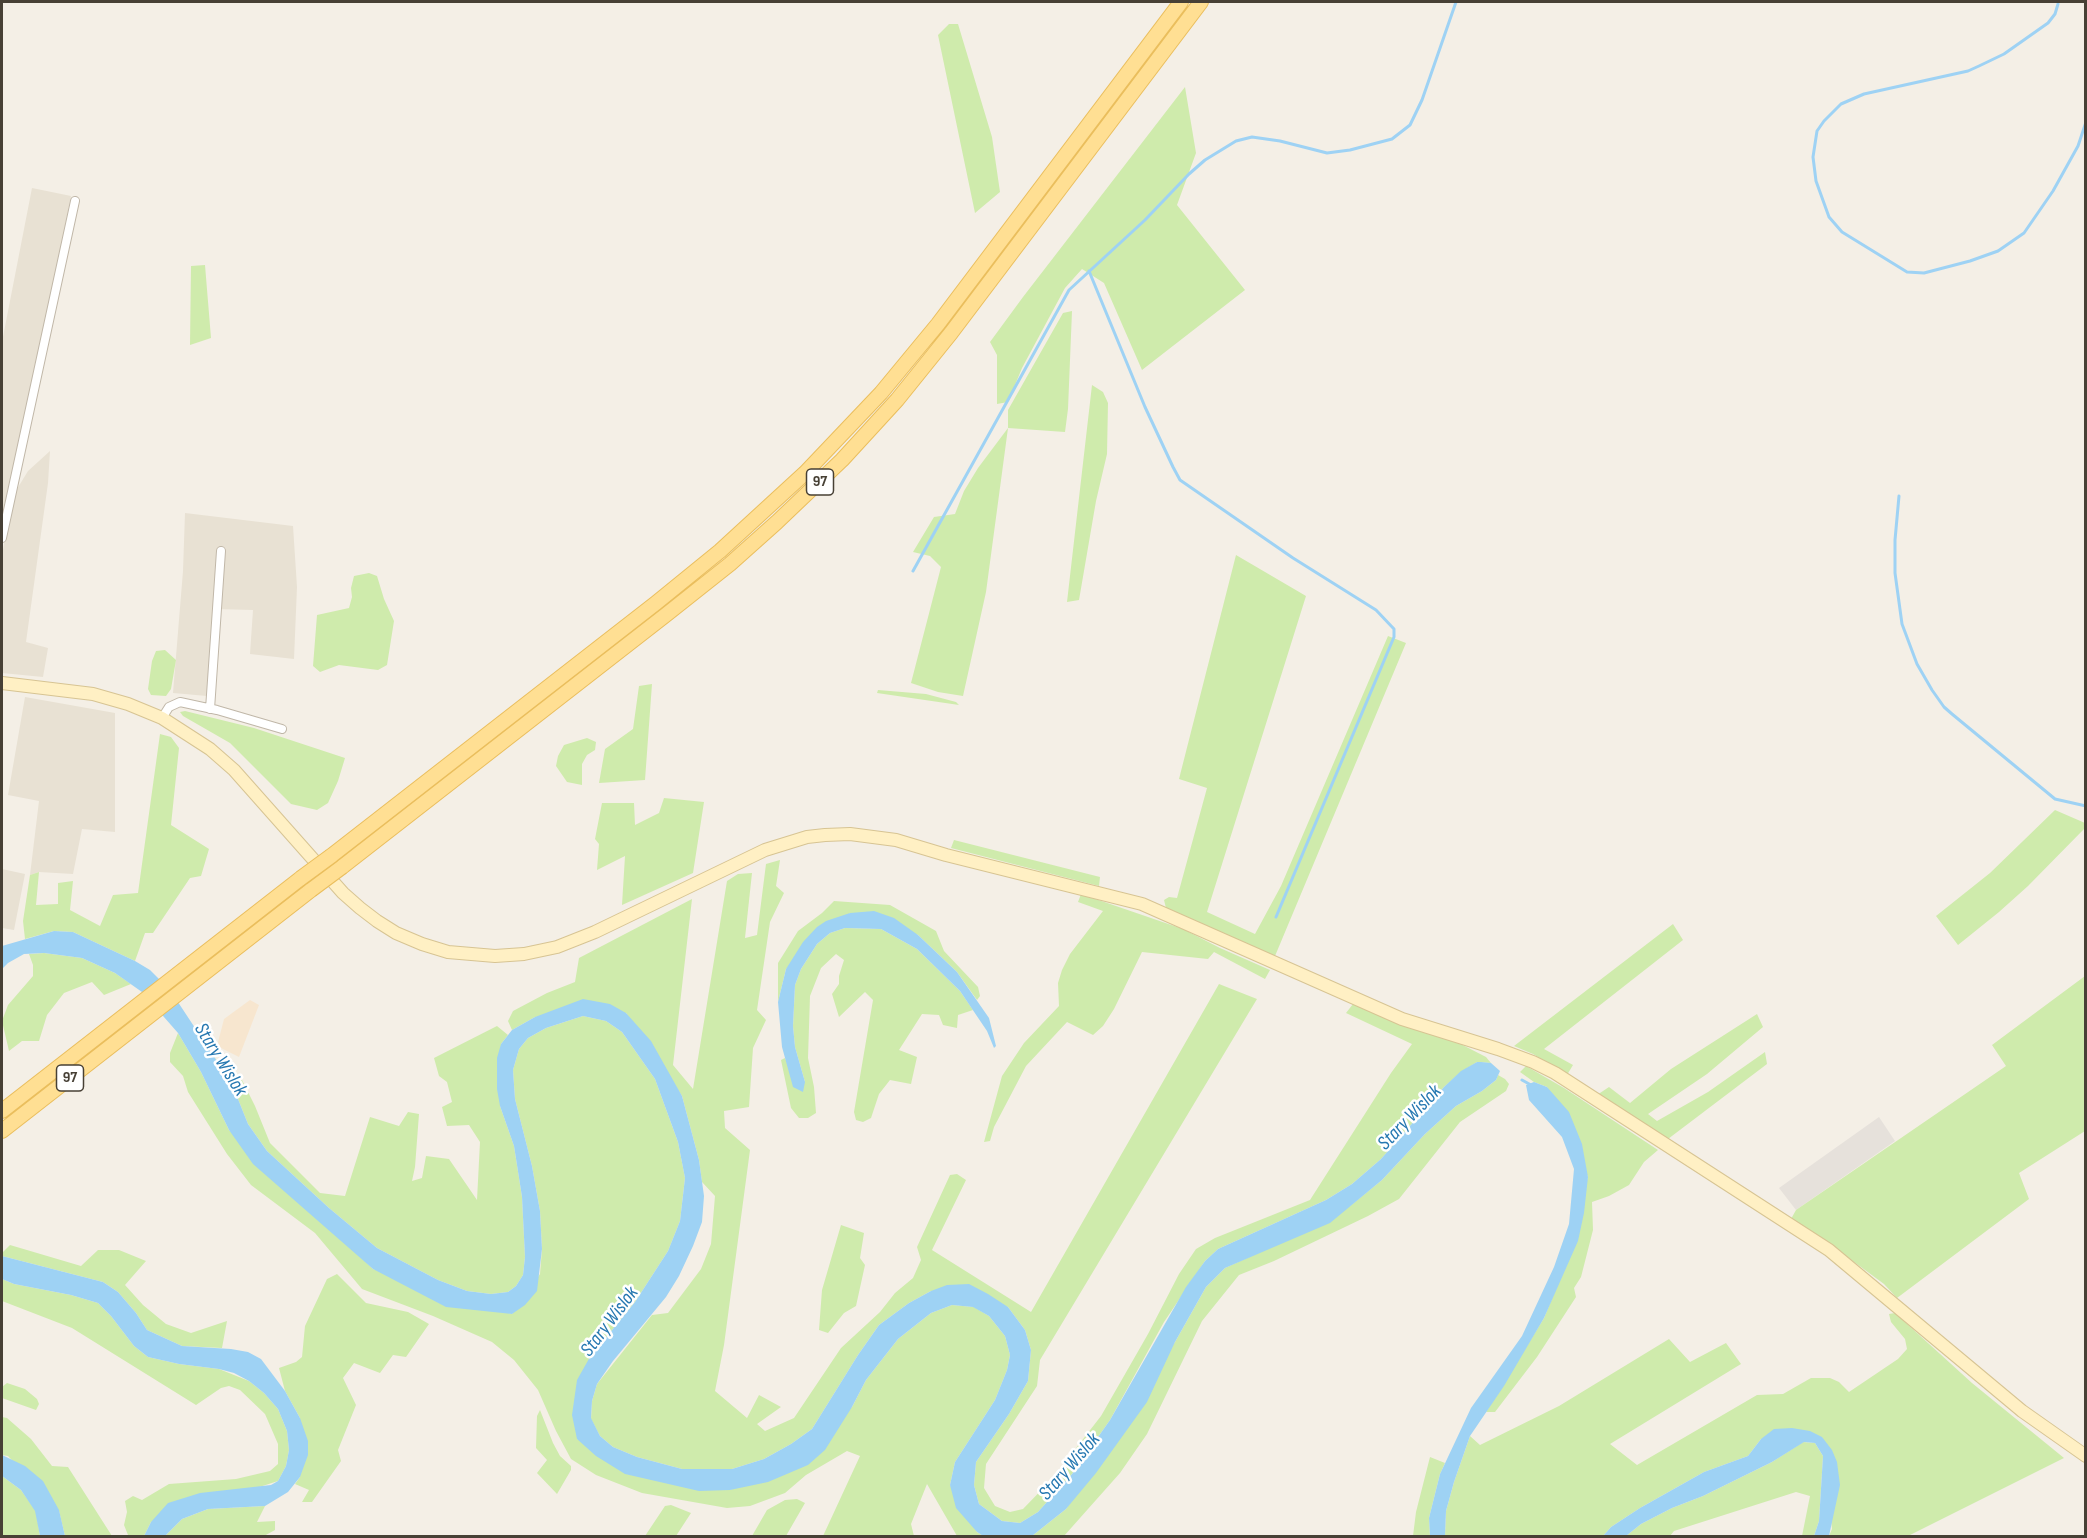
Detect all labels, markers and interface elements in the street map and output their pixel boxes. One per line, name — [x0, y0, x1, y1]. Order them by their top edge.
road number: 97 — [806, 469, 834, 495]
water label: Stary Wislok — [188, 1019, 252, 1101]
road number: 97 — [56, 1065, 84, 1091]
water label: Stary Wislok — [1373, 1080, 1447, 1156]
water label: Stary Wislok — [576, 1282, 644, 1362]
water label: Stary Wislok — [1034, 1428, 1106, 1506]

